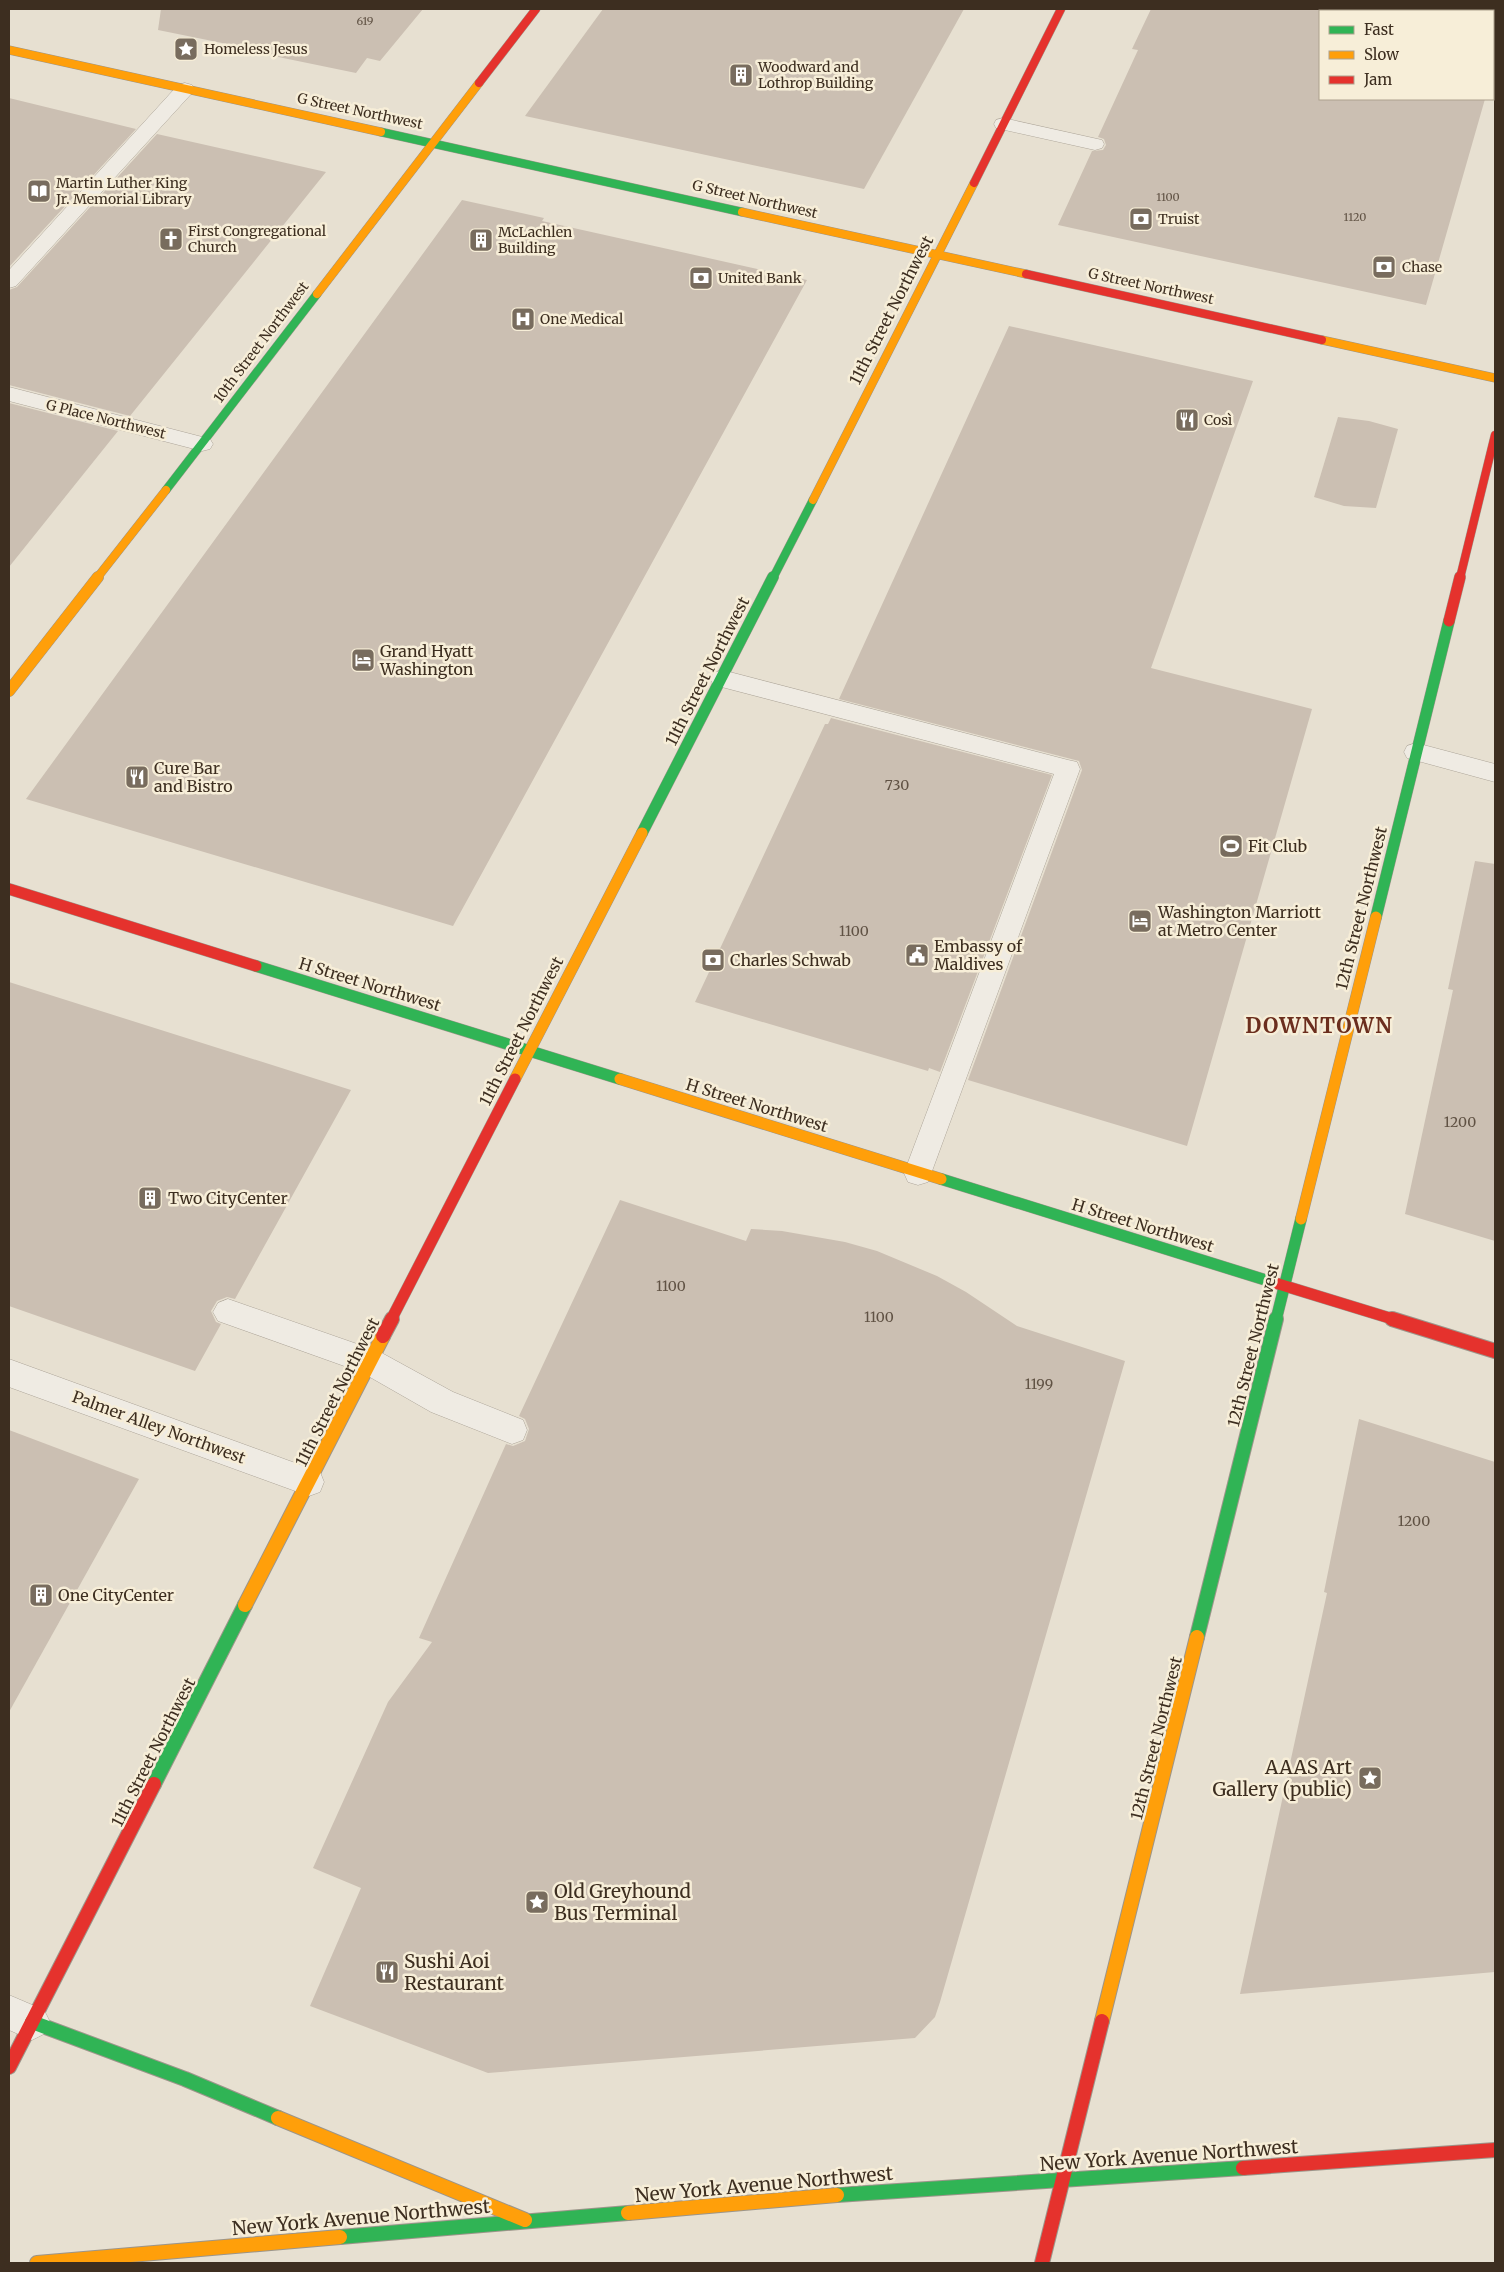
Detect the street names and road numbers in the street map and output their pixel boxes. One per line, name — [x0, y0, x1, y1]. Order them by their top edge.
street label: G Street Northwest — [296, 89, 425, 133]
street label: G Street Northwest — [691, 176, 820, 222]
street label: 11th Street Northwest — [845, 231, 938, 388]
street label: G Street Northwest — [1087, 264, 1216, 308]
street label: 10th Street Northwest — [210, 277, 313, 406]
street label: G Place Northwest — [44, 395, 168, 443]
street label: 11th Street Northwest — [661, 592, 754, 749]
street label: 12th Street Northwest — [1331, 824, 1391, 992]
street label: 11th Street Northwest — [475, 952, 568, 1109]
street label: H Street Northwest — [297, 953, 444, 1015]
street label: H Street Northwest — [684, 1074, 831, 1136]
street label: H Street Northwest — [1070, 1194, 1217, 1256]
street label: 12th Street Northwest — [1223, 1261, 1283, 1429]
street label: 11th Street Northwest — [291, 1313, 384, 1470]
street label: Palmer Alley Northwest — [70, 1386, 249, 1468]
street label: 12th Street Northwest — [1126, 1654, 1186, 1822]
street label: 11th Street Northwest — [107, 1673, 200, 1830]
street label: New York Avenue Northwest — [1039, 2134, 1300, 2176]
street label: New York Avenue Northwest — [634, 2161, 895, 2207]
street label: New York Avenue Northwest — [231, 2194, 492, 2240]

